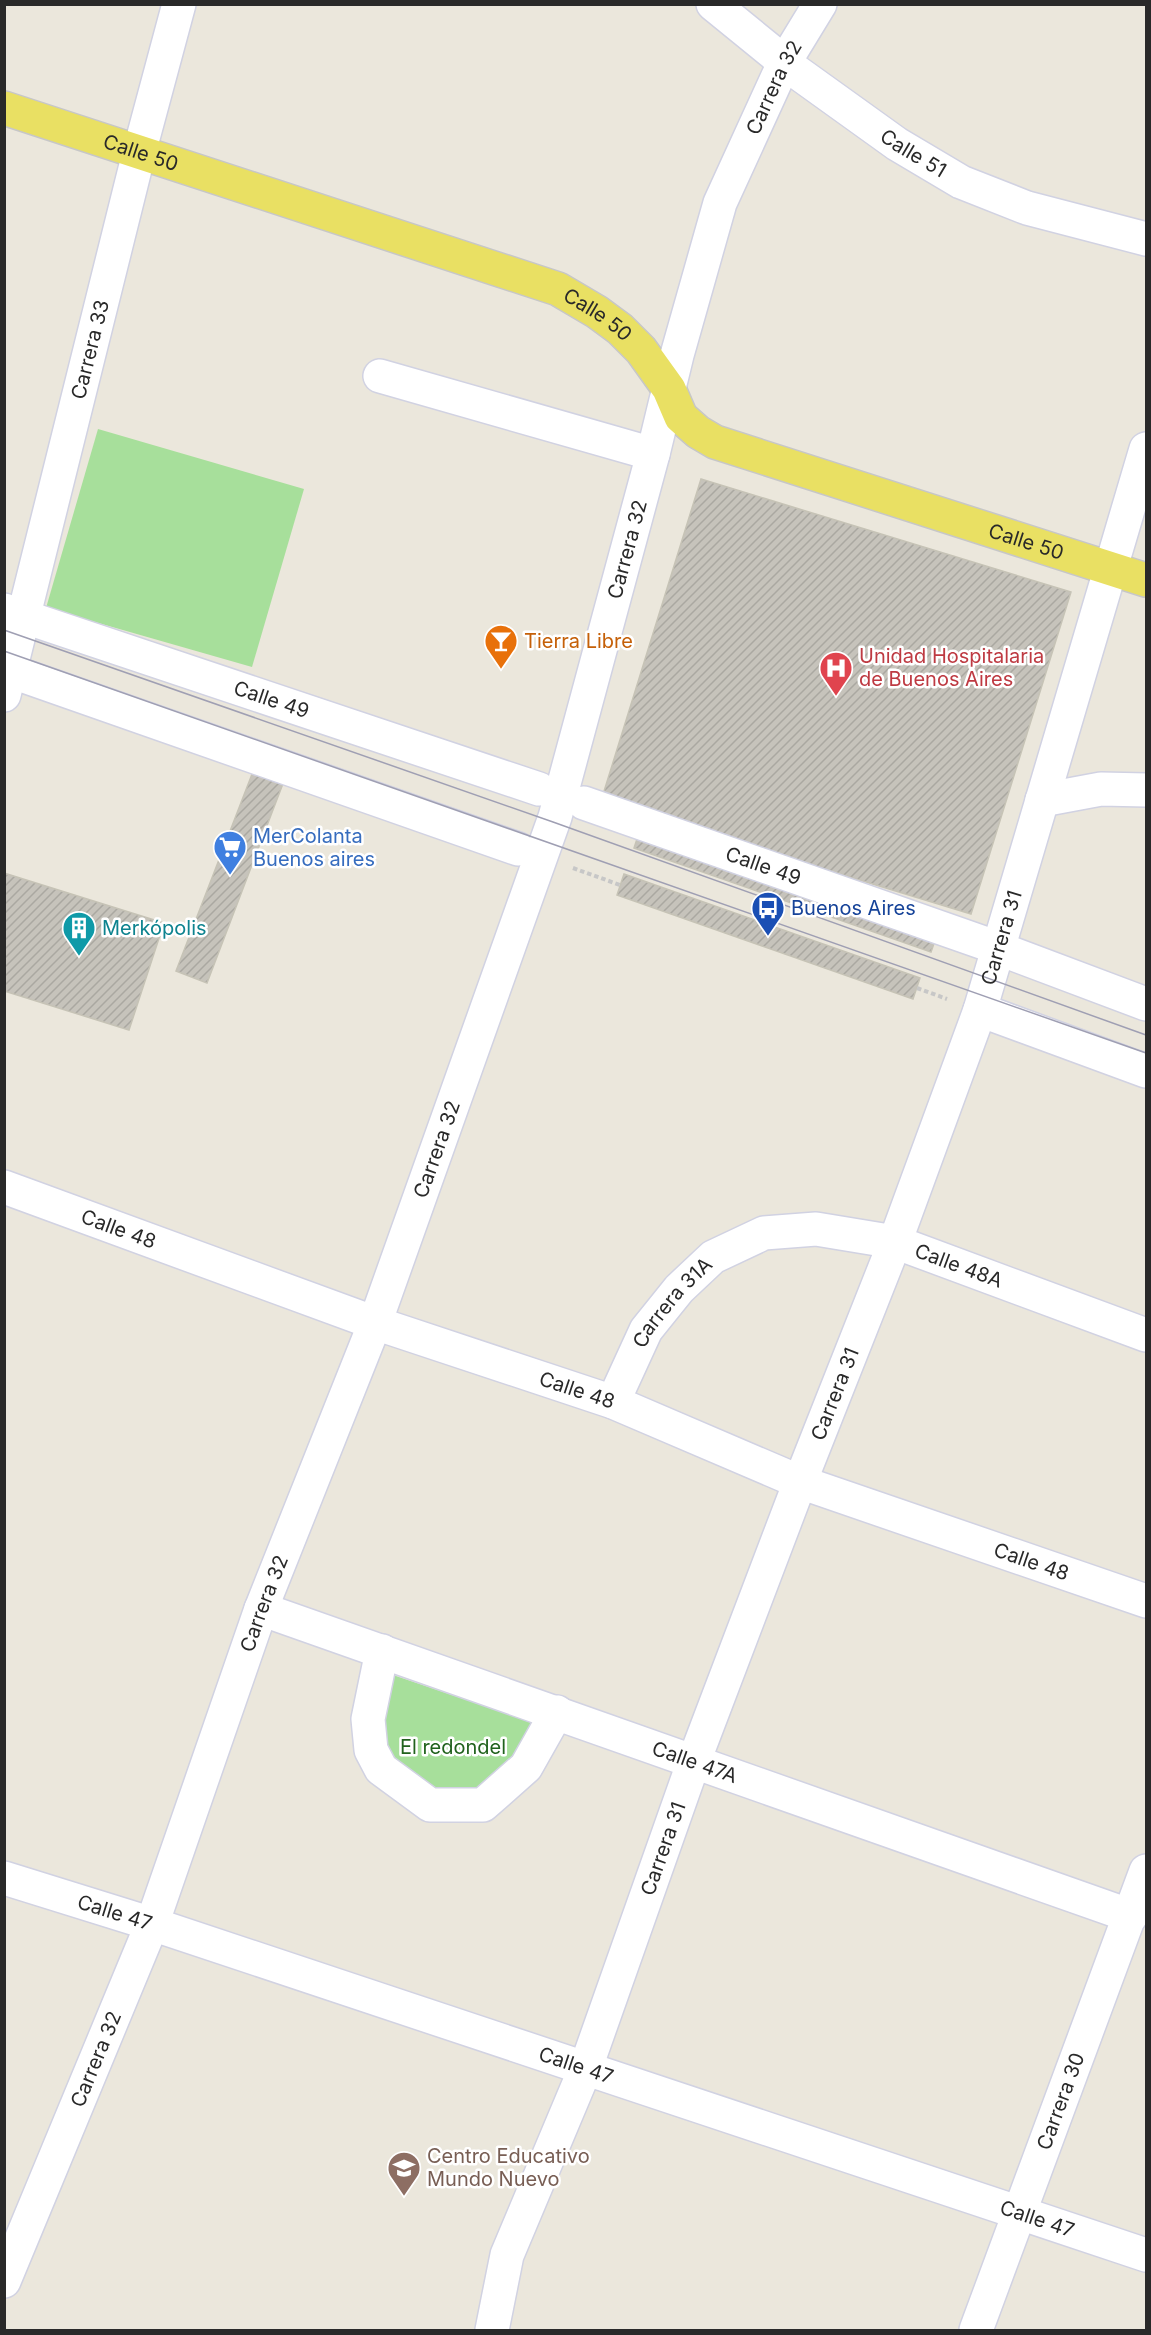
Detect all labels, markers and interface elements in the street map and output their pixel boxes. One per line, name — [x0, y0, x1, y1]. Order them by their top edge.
street label: Carrera 32 — [741, 36, 807, 138]
street label: Calle 51 — [875, 124, 951, 183]
street label: Calle 50 — [100, 129, 181, 176]
street label: Calle 50 — [559, 283, 637, 346]
street label: Carrera 33 — [66, 297, 114, 402]
street label: Carrera 32 — [602, 497, 652, 601]
street label: Calle 50 — [986, 518, 1067, 565]
bar icon: Tierra Libre — [483, 623, 519, 670]
place label: Tierra Libre — [524, 629, 633, 653]
place label: Unidad Hospitalaria de Buenos Aires — [859, 644, 1044, 691]
hospital icon: Unidad Hospitalaria de Buenos Aires — [818, 650, 854, 697]
street label: Calle 49 — [231, 676, 312, 723]
place label: MerColanta Buenos aires — [253, 824, 375, 871]
supermarket icon: MerColanta Buenos aires — [212, 829, 248, 876]
street label: Calle 49 — [722, 842, 804, 890]
street label: Carrera 31 — [976, 888, 1027, 988]
bus stop icon: Buenos Aires — [750, 890, 786, 937]
place label: Buenos Aires — [791, 896, 916, 920]
building icon: Merkópolis — [61, 910, 97, 957]
place label: Merkópolis — [102, 916, 207, 940]
street label: Carrera 32 — [408, 1097, 465, 1201]
street label: Calle 48 — [78, 1204, 159, 1254]
street label: Calle 48A — [911, 1238, 1006, 1293]
street label: Carrera 31A — [628, 1252, 717, 1351]
street label: Carrera 31 — [806, 1344, 864, 1444]
street label: Calle 48 — [536, 1366, 618, 1414]
street label: Calle 48 — [991, 1538, 1072, 1586]
street label: Carrera 32 — [235, 1552, 293, 1655]
park label: El redondel — [400, 1735, 506, 1759]
street label: Calle 47A — [649, 1736, 741, 1788]
street label: Carrera 31 — [636, 1799, 691, 1899]
street label: Calle 47 — [74, 1890, 155, 1935]
street label: Carrera 32 — [65, 2008, 126, 2111]
street label: Calle 47 — [536, 2042, 616, 2089]
street label: Carrera 30 — [1032, 2049, 1090, 2153]
place label: Centro Educativo Mundo Nuevo — [427, 2144, 590, 2191]
school or university icon: Centro Educativo Mundo Nuevo — [386, 2150, 422, 2197]
street label: Calle 47 — [997, 2195, 1078, 2242]

